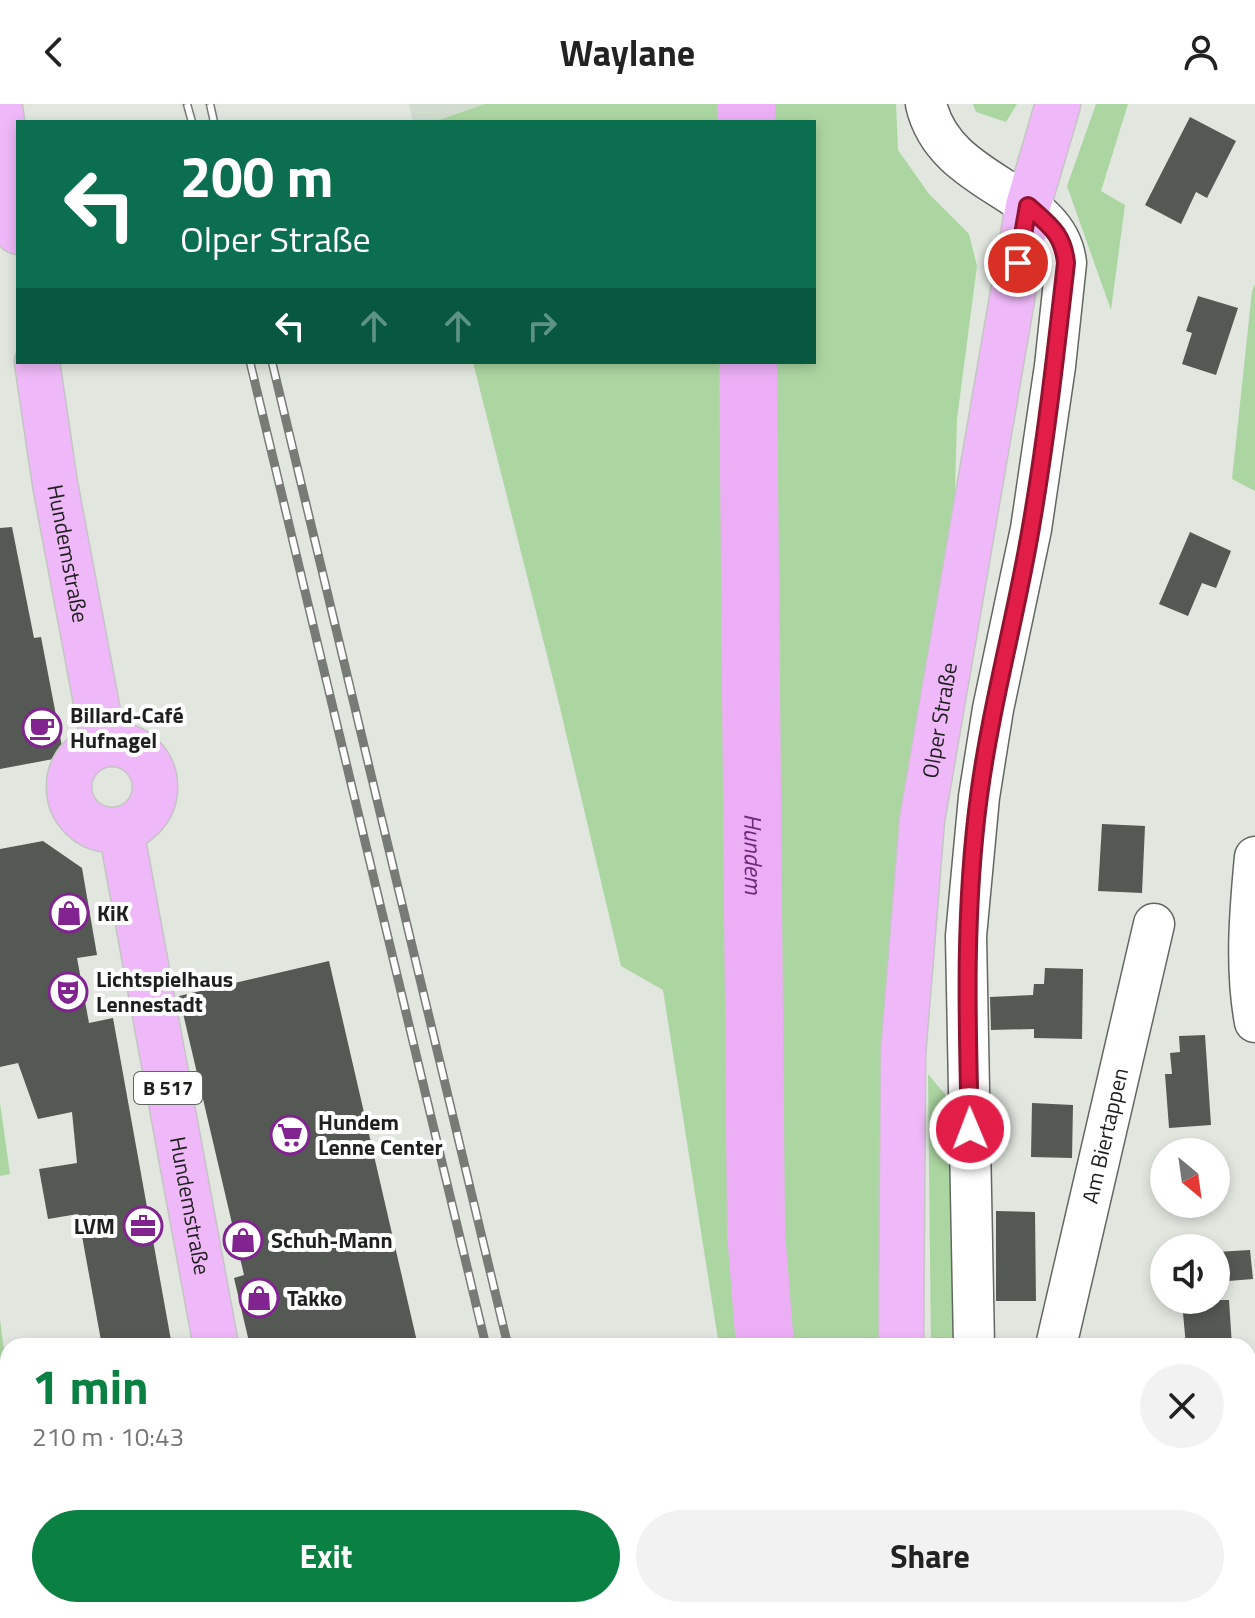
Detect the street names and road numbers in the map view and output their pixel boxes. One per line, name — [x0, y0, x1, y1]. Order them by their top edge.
street label: Hundemstraße — [38, 482, 98, 625]
street label: Olper Straße — [913, 660, 966, 781]
street label: Am Biertappen — [1073, 1064, 1137, 1207]
road number: B 517 — [134, 1072, 202, 1104]
street label: Hundemstraße — [161, 1134, 220, 1278]

